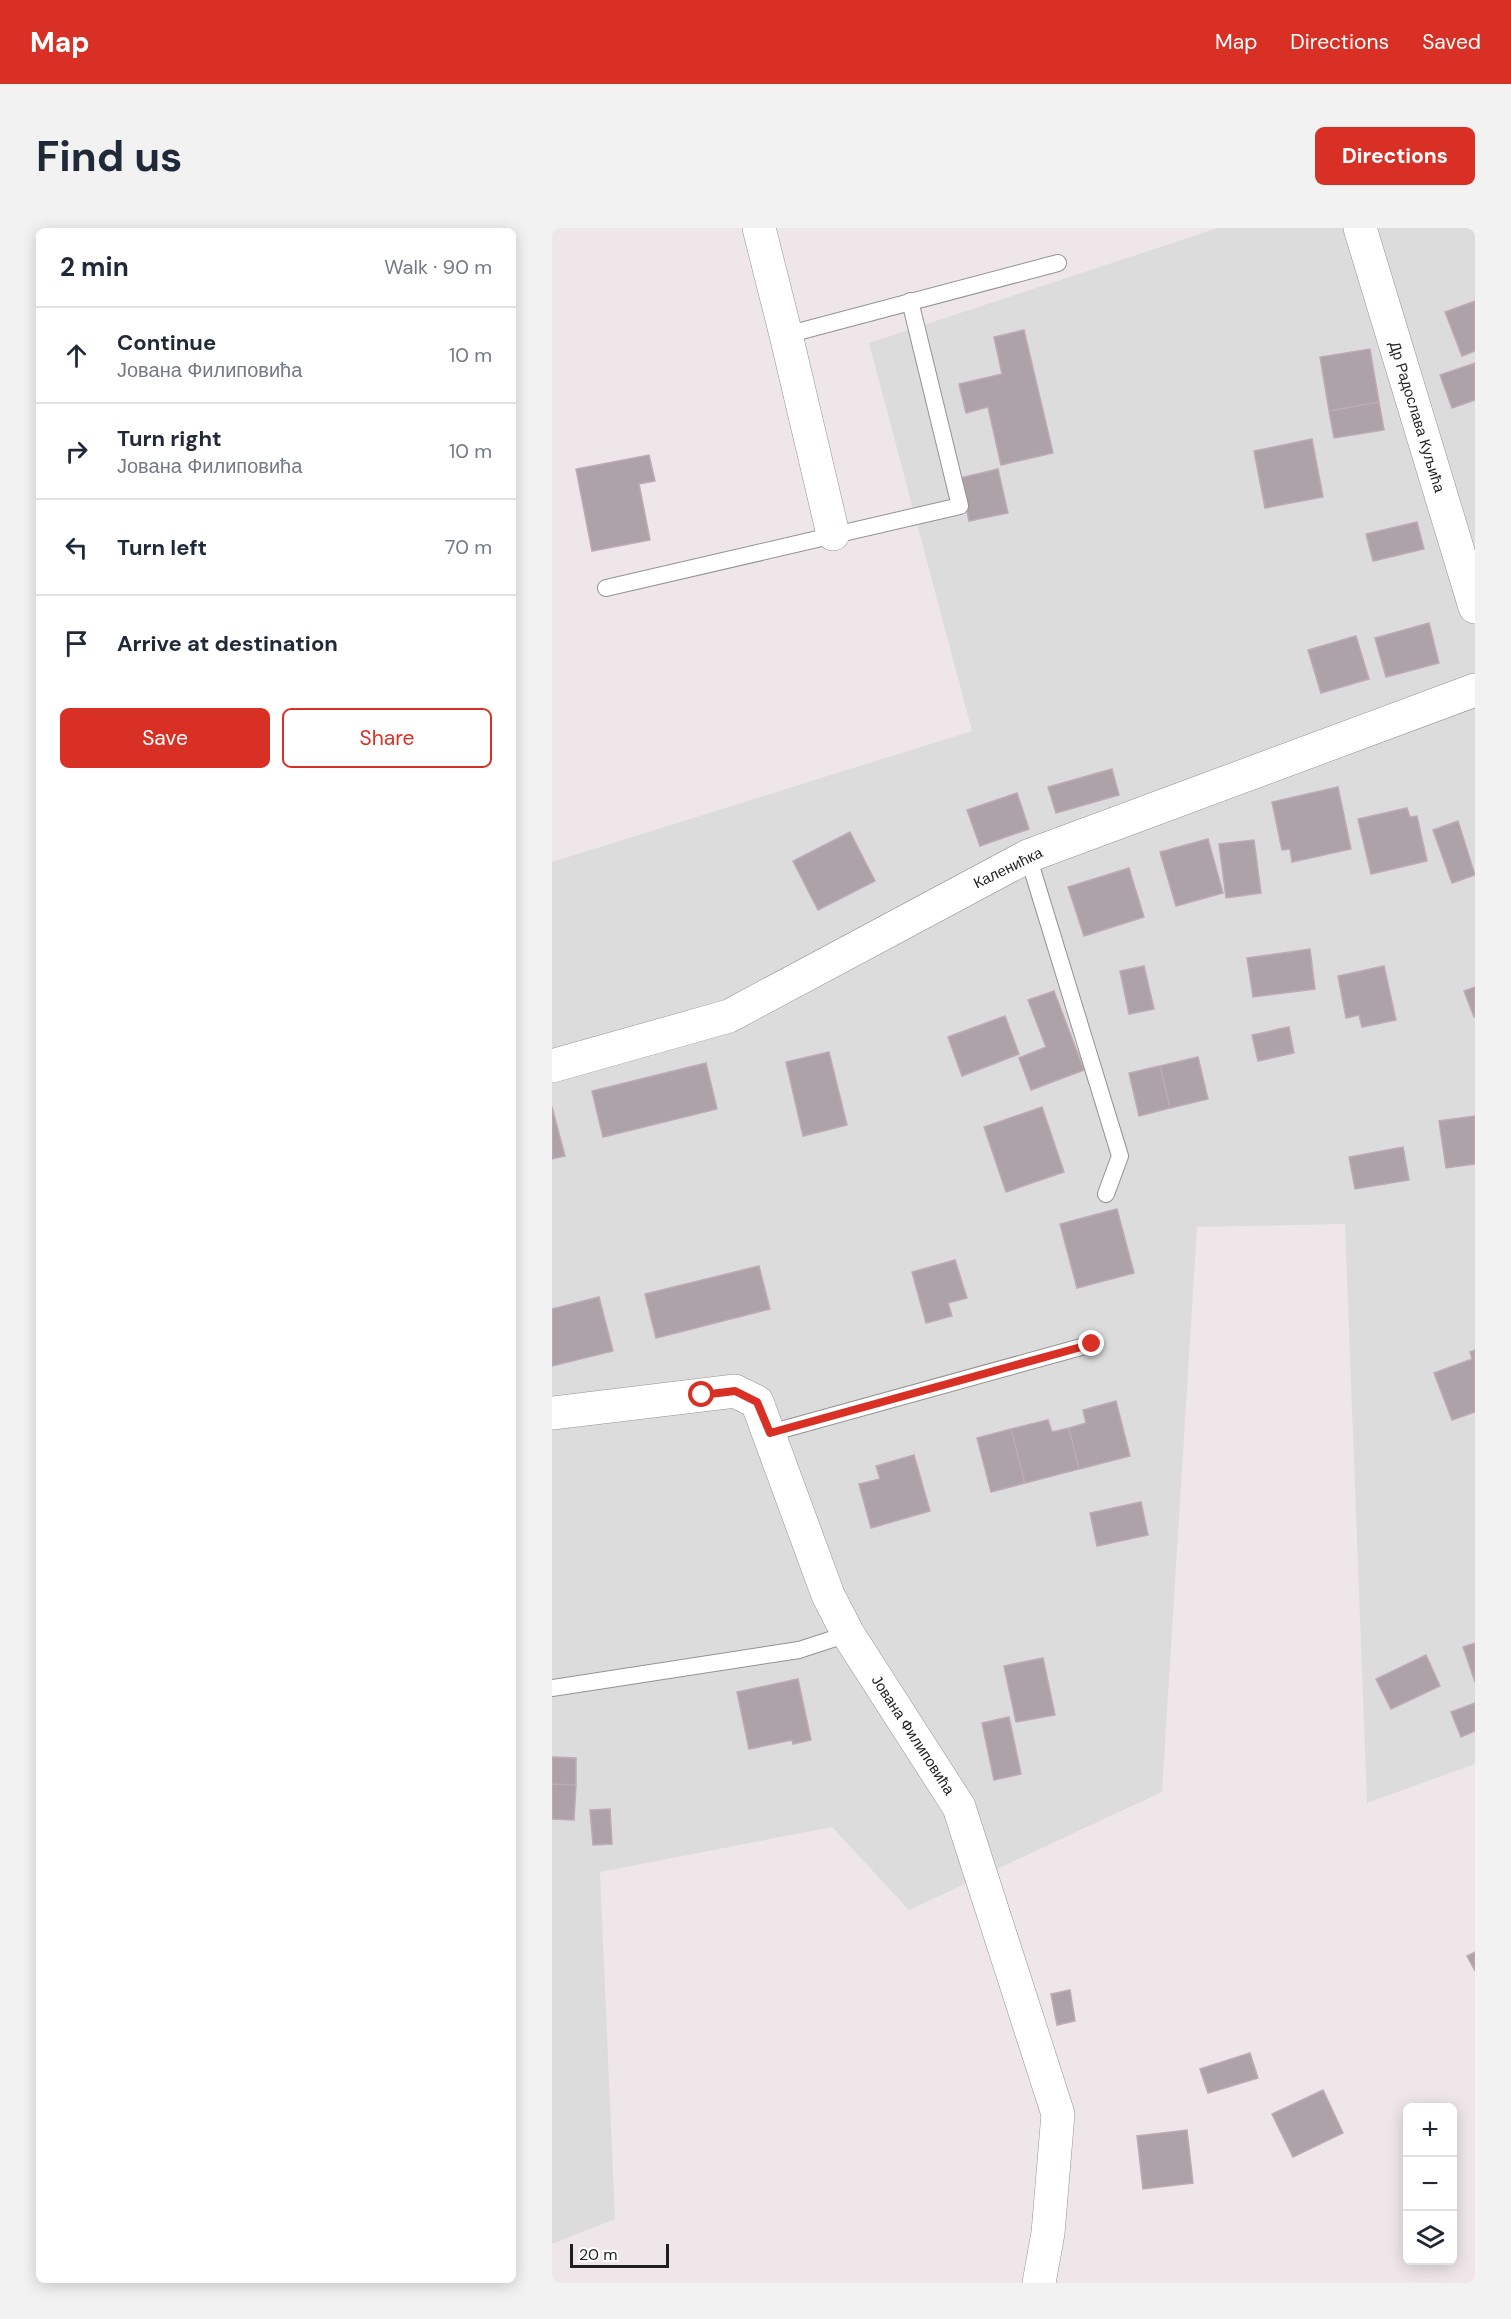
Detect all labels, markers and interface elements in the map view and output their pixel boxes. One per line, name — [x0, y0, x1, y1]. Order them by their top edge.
text: Map — [30, 24, 90, 61]
text: Map — [1215, 28, 1257, 56]
text: Directions — [1290, 28, 1389, 56]
text: Saved — [1422, 28, 1481, 56]
button: Directions — [1315, 127, 1475, 185]
text: Find us — [36, 129, 182, 184]
text: 2 min — [60, 250, 129, 284]
text: Walk · 90 m — [384, 254, 492, 280]
text: Continue — [117, 328, 216, 357]
icon: ahead — [60, 339, 93, 372]
street label: Др Радослава Куљића — [1384, 339, 1450, 496]
text: 10 m — [449, 342, 492, 368]
text: Јована Филиповића — [117, 357, 302, 383]
text: Turn right — [117, 424, 222, 453]
icon: right — [60, 435, 93, 468]
text: 10 m — [449, 438, 492, 464]
text: Јована Филиповића — [117, 453, 302, 479]
icon: left — [60, 531, 93, 564]
text: Turn left — [117, 533, 207, 562]
text: 70 m — [445, 534, 492, 560]
icon: arrive — [60, 627, 93, 660]
text: Arrive at destination — [117, 629, 338, 658]
button: Save — [60, 708, 270, 768]
button: Share — [282, 708, 492, 768]
street label: Каленићка — [970, 842, 1046, 893]
route end — [1078, 1330, 1104, 1356]
route start — [688, 1381, 714, 1407]
street label: Јована Филиповића — [867, 1671, 960, 1799]
map controls — [1403, 2103, 1457, 2265]
button: + — [1403, 2103, 1457, 2157]
button: − — [1403, 2157, 1457, 2211]
button: layers — [1403, 2211, 1457, 2265]
scale bar — [570, 2241, 669, 2268]
text: 20 m — [579, 2244, 618, 2265]

